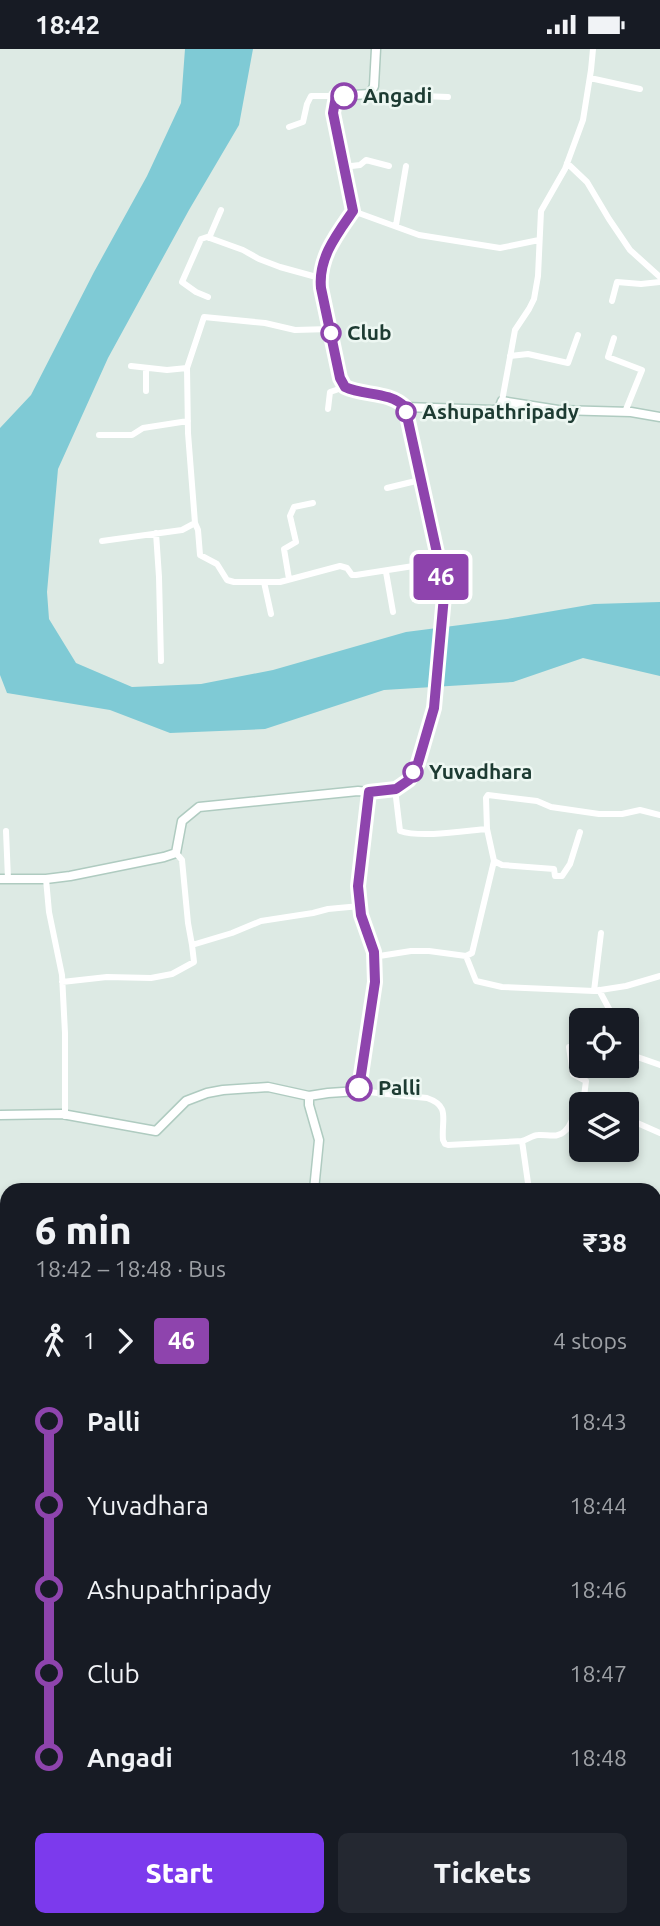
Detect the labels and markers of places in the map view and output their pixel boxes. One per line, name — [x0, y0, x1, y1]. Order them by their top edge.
marker: Angadi — [331, 83, 357, 109]
place label: Angadi — [363, 83, 432, 107]
place label: Club — [347, 320, 392, 344]
marker: Club — [321, 323, 341, 343]
place label: Ashupathripady — [422, 399, 579, 423]
marker: Ashupathripady — [396, 402, 416, 422]
place label: Yuvadhara — [429, 759, 532, 783]
marker: Yuvadhara — [403, 762, 423, 782]
marker: Palli — [346, 1075, 372, 1101]
place label: Palli — [378, 1075, 421, 1099]

